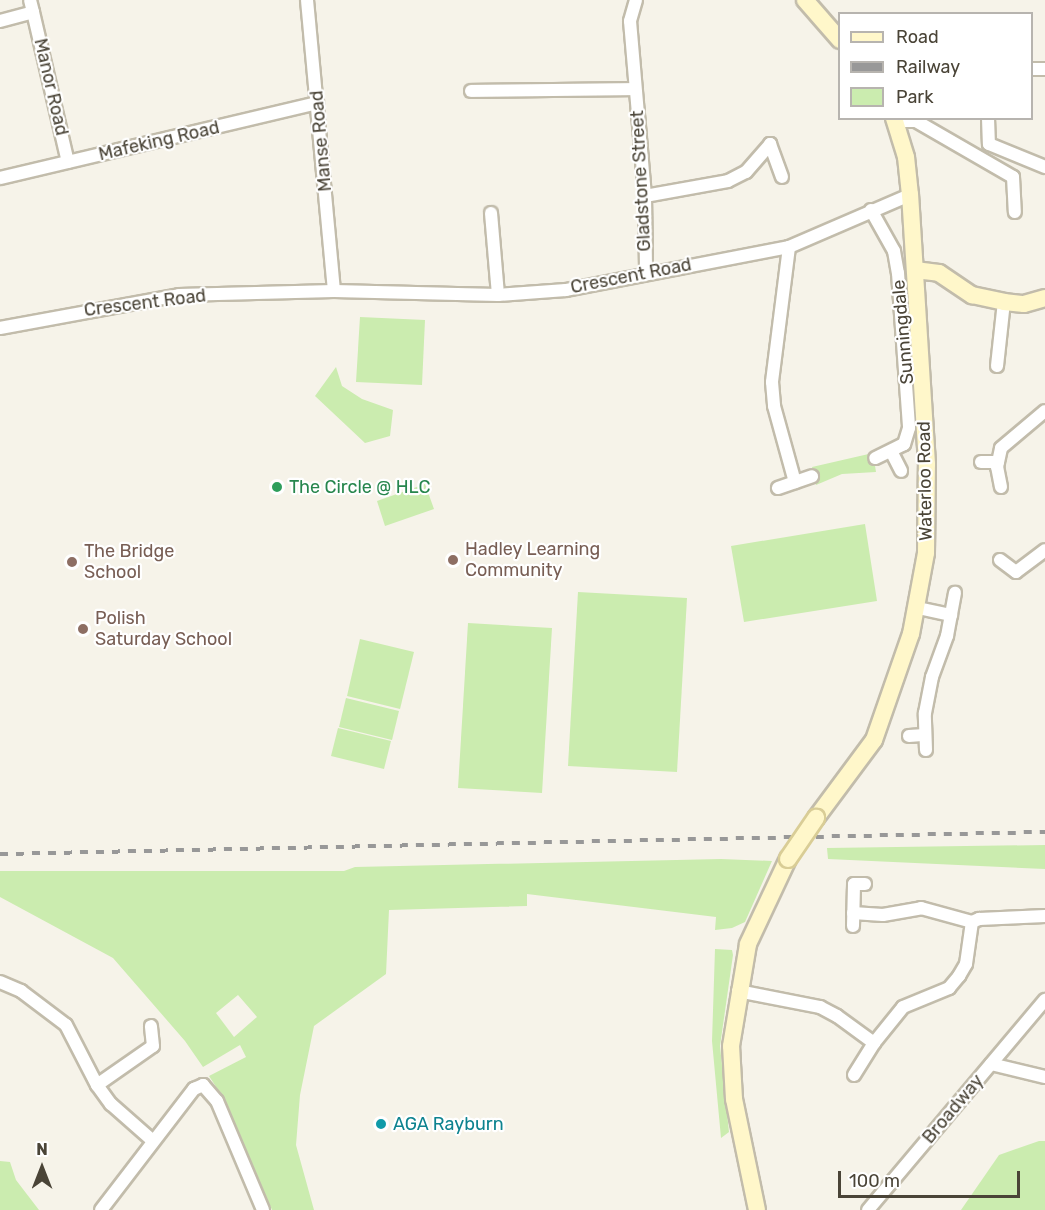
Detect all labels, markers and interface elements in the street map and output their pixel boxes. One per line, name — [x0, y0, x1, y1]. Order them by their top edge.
legend — [838, 12, 1033, 120]
text: Road — [896, 26, 939, 48]
street label: Manor Road — [29, 36, 73, 138]
text: Railway — [896, 56, 960, 78]
text: Park — [896, 86, 933, 108]
street label: Manse Road — [306, 90, 336, 192]
street label: Gladstone Street — [627, 110, 655, 252]
street label: Mafeking Road — [96, 117, 222, 165]
street label: Crescent Road — [569, 254, 693, 298]
street label: Sunningdale — [888, 279, 918, 385]
street label: Crescent Road — [83, 285, 207, 321]
street label: Waterloo Road — [913, 421, 937, 541]
place label: The Circle @ HLC — [289, 476, 430, 498]
marker: The Circle @ HLC — [270, 480, 284, 494]
place label: Hadley Learning Community — [465, 539, 601, 582]
place label: The Bridge School — [84, 541, 174, 584]
marker: Hadley Learning Community — [446, 553, 460, 567]
marker: The Bridge School — [65, 555, 79, 569]
place label: Polish Saturday School — [95, 608, 232, 650]
marker: Polish Saturday School — [76, 622, 90, 636]
street label: Broadway — [918, 1070, 988, 1148]
place label: AGA Rayburn — [393, 1113, 504, 1135]
marker: AGA Rayburn — [374, 1117, 388, 1131]
north arrow — [12, 1138, 72, 1198]
text: N — [36, 1140, 48, 1159]
scale bar — [841, 1159, 1022, 1197]
text: 100 m — [849, 1170, 900, 1192]

